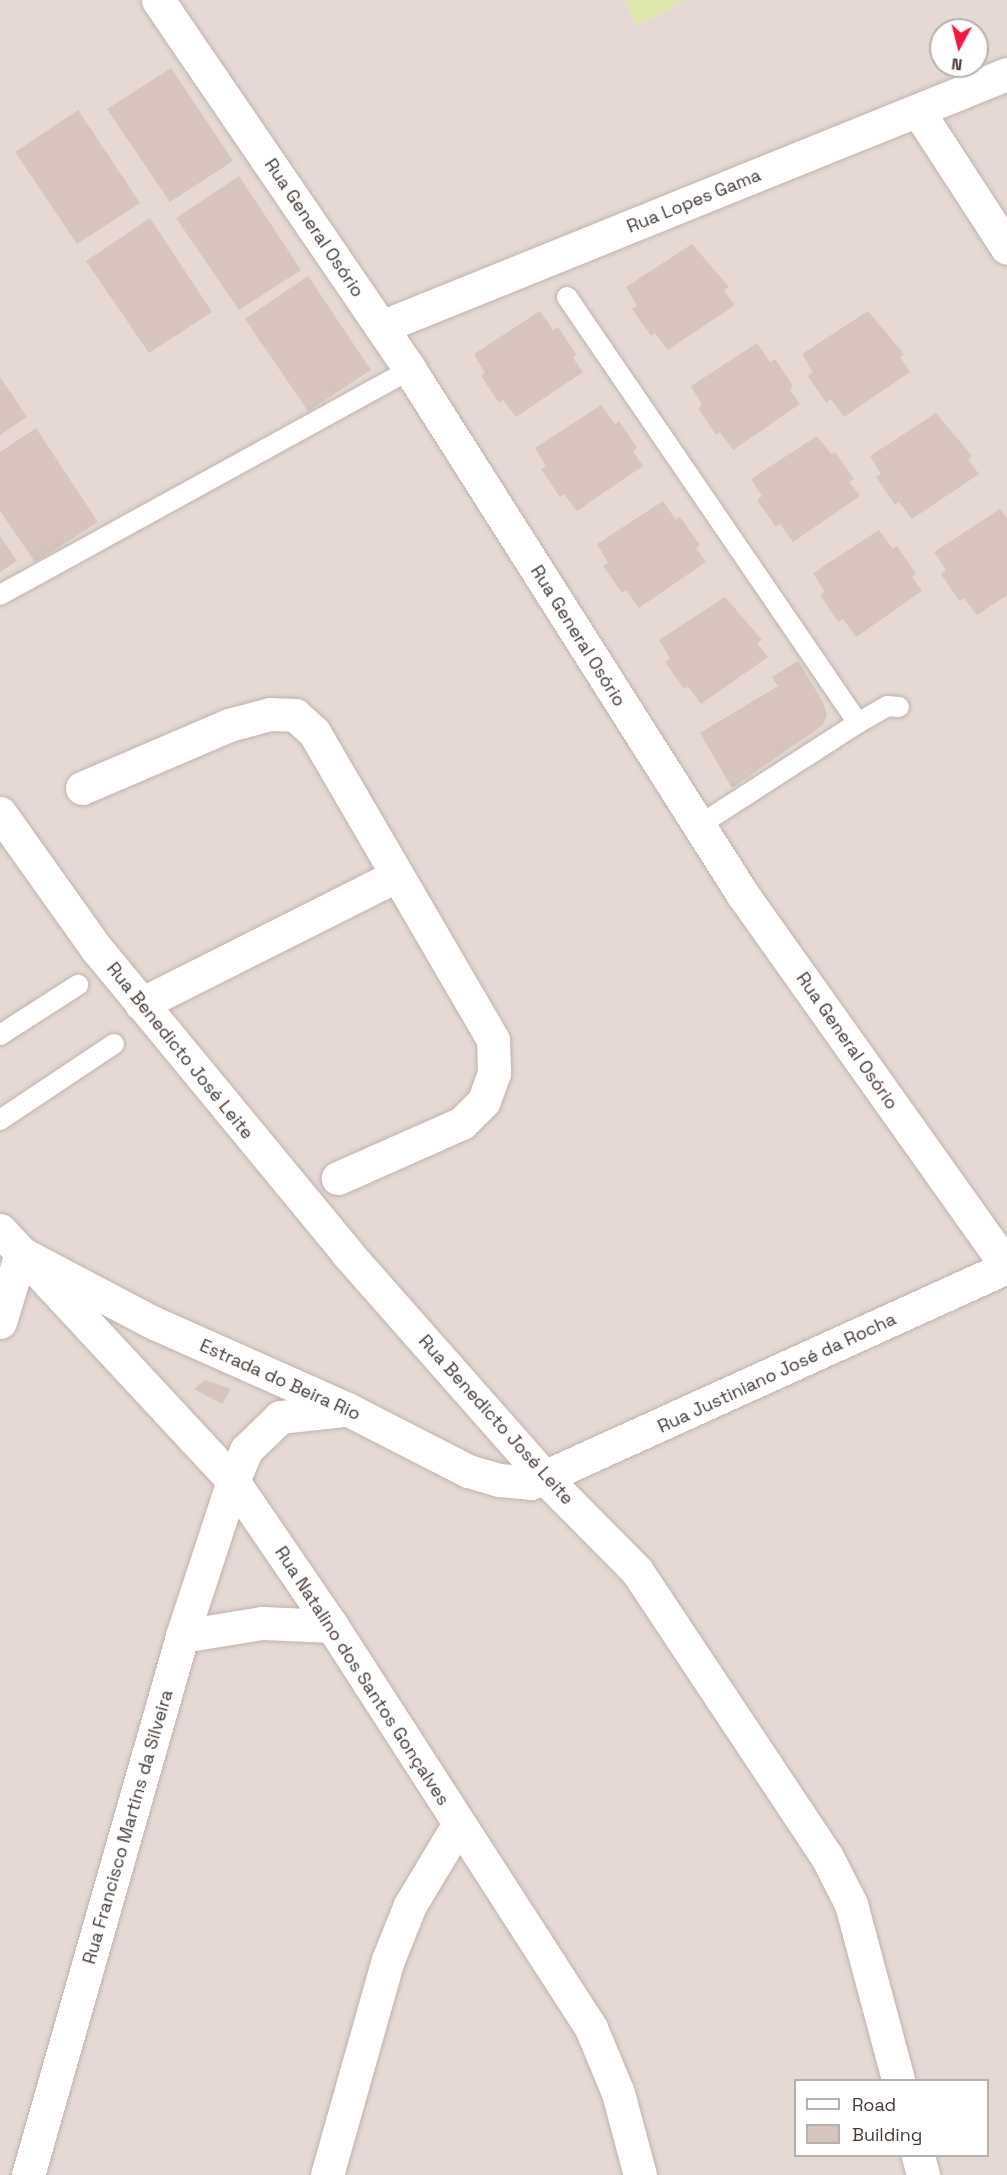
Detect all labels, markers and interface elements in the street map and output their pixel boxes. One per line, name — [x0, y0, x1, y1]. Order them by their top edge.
north arrow — [929, 18, 989, 78]
text: N — [950, 53, 964, 75]
street label: Rua General Osório — [260, 155, 368, 301]
street label: Rua Lopes Gama — [624, 164, 764, 238]
street label: Rua General Osório — [526, 561, 630, 711]
street label: Rua Benedicto José Leite — [102, 958, 258, 1144]
street label: Rua General Osório — [792, 968, 902, 1114]
street label: Rua Justiniano José da Rocha — [654, 1308, 900, 1438]
street label: Rua Benedicto José Leite — [414, 1331, 578, 1509]
street label: Estrada do Beira Rio — [196, 1335, 364, 1425]
street label: Rua Natalino dos Santos Gonçalves — [270, 1542, 454, 1810]
street label: Rua Francisco Martins da Silveira — [78, 1687, 178, 1967]
legend — [794, 2079, 989, 2157]
text: Road — [852, 2093, 896, 2116]
text: Building — [852, 2123, 922, 2146]

